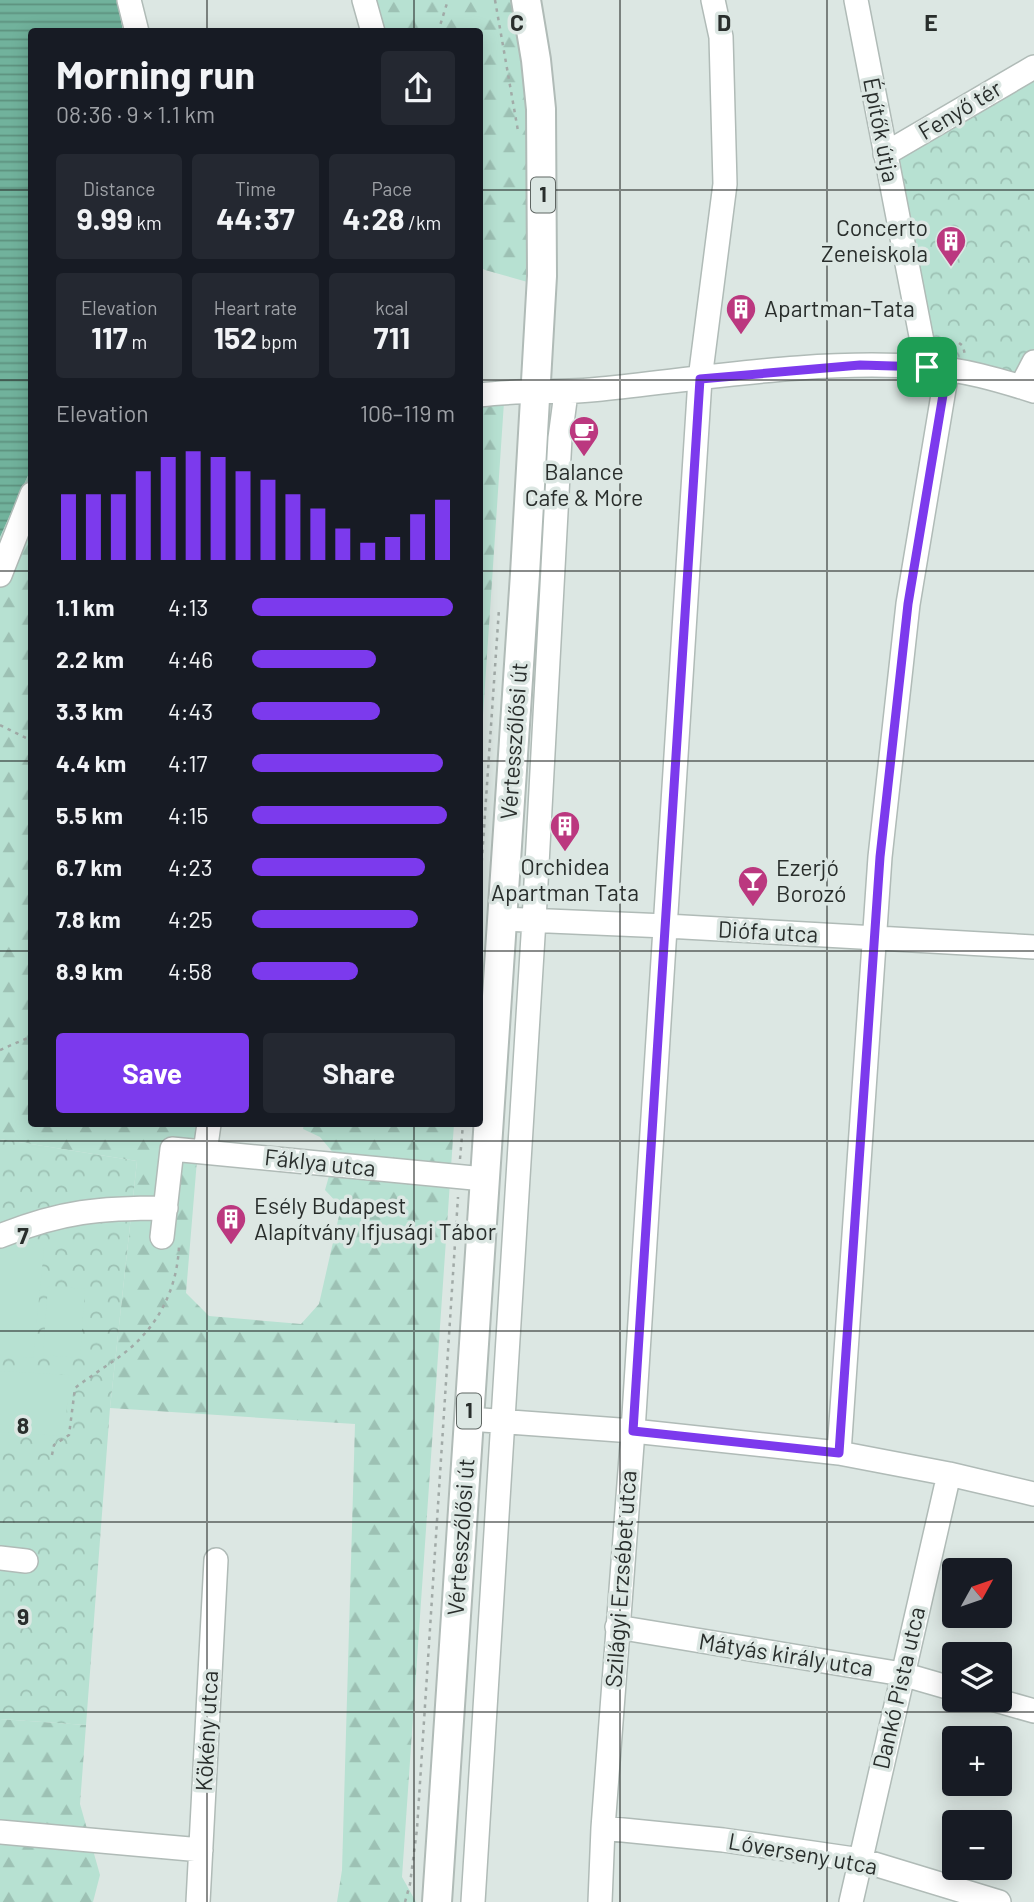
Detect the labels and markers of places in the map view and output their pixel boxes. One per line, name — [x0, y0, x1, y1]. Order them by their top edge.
place label: Concerto Zeneiskola — [821, 213, 928, 267]
building icon: Concerto Zeneiskola — [934, 224, 968, 268]
building icon: Apartman-Tata — [724, 292, 758, 336]
place label: Apartman-Tata — [764, 294, 915, 322]
pin — [897, 337, 957, 397]
cafe icon: Balance Cafe & More — [567, 414, 601, 458]
place label: Balance Cafe & More — [525, 457, 643, 511]
building icon: Orchidea Apartman Tata — [548, 809, 582, 853]
place label: Orchidea Apartman Tata — [491, 852, 639, 906]
place label: Ezerjó Borozó — [776, 853, 846, 907]
bar icon: Ezerjó Borozó — [736, 864, 770, 908]
place label: Esély Budapest Alapítvány Ifjusági Tábor — [254, 1191, 497, 1245]
building icon: Esély Budapest Alapítvány Ifjusági Tábor — [214, 1202, 248, 1246]

